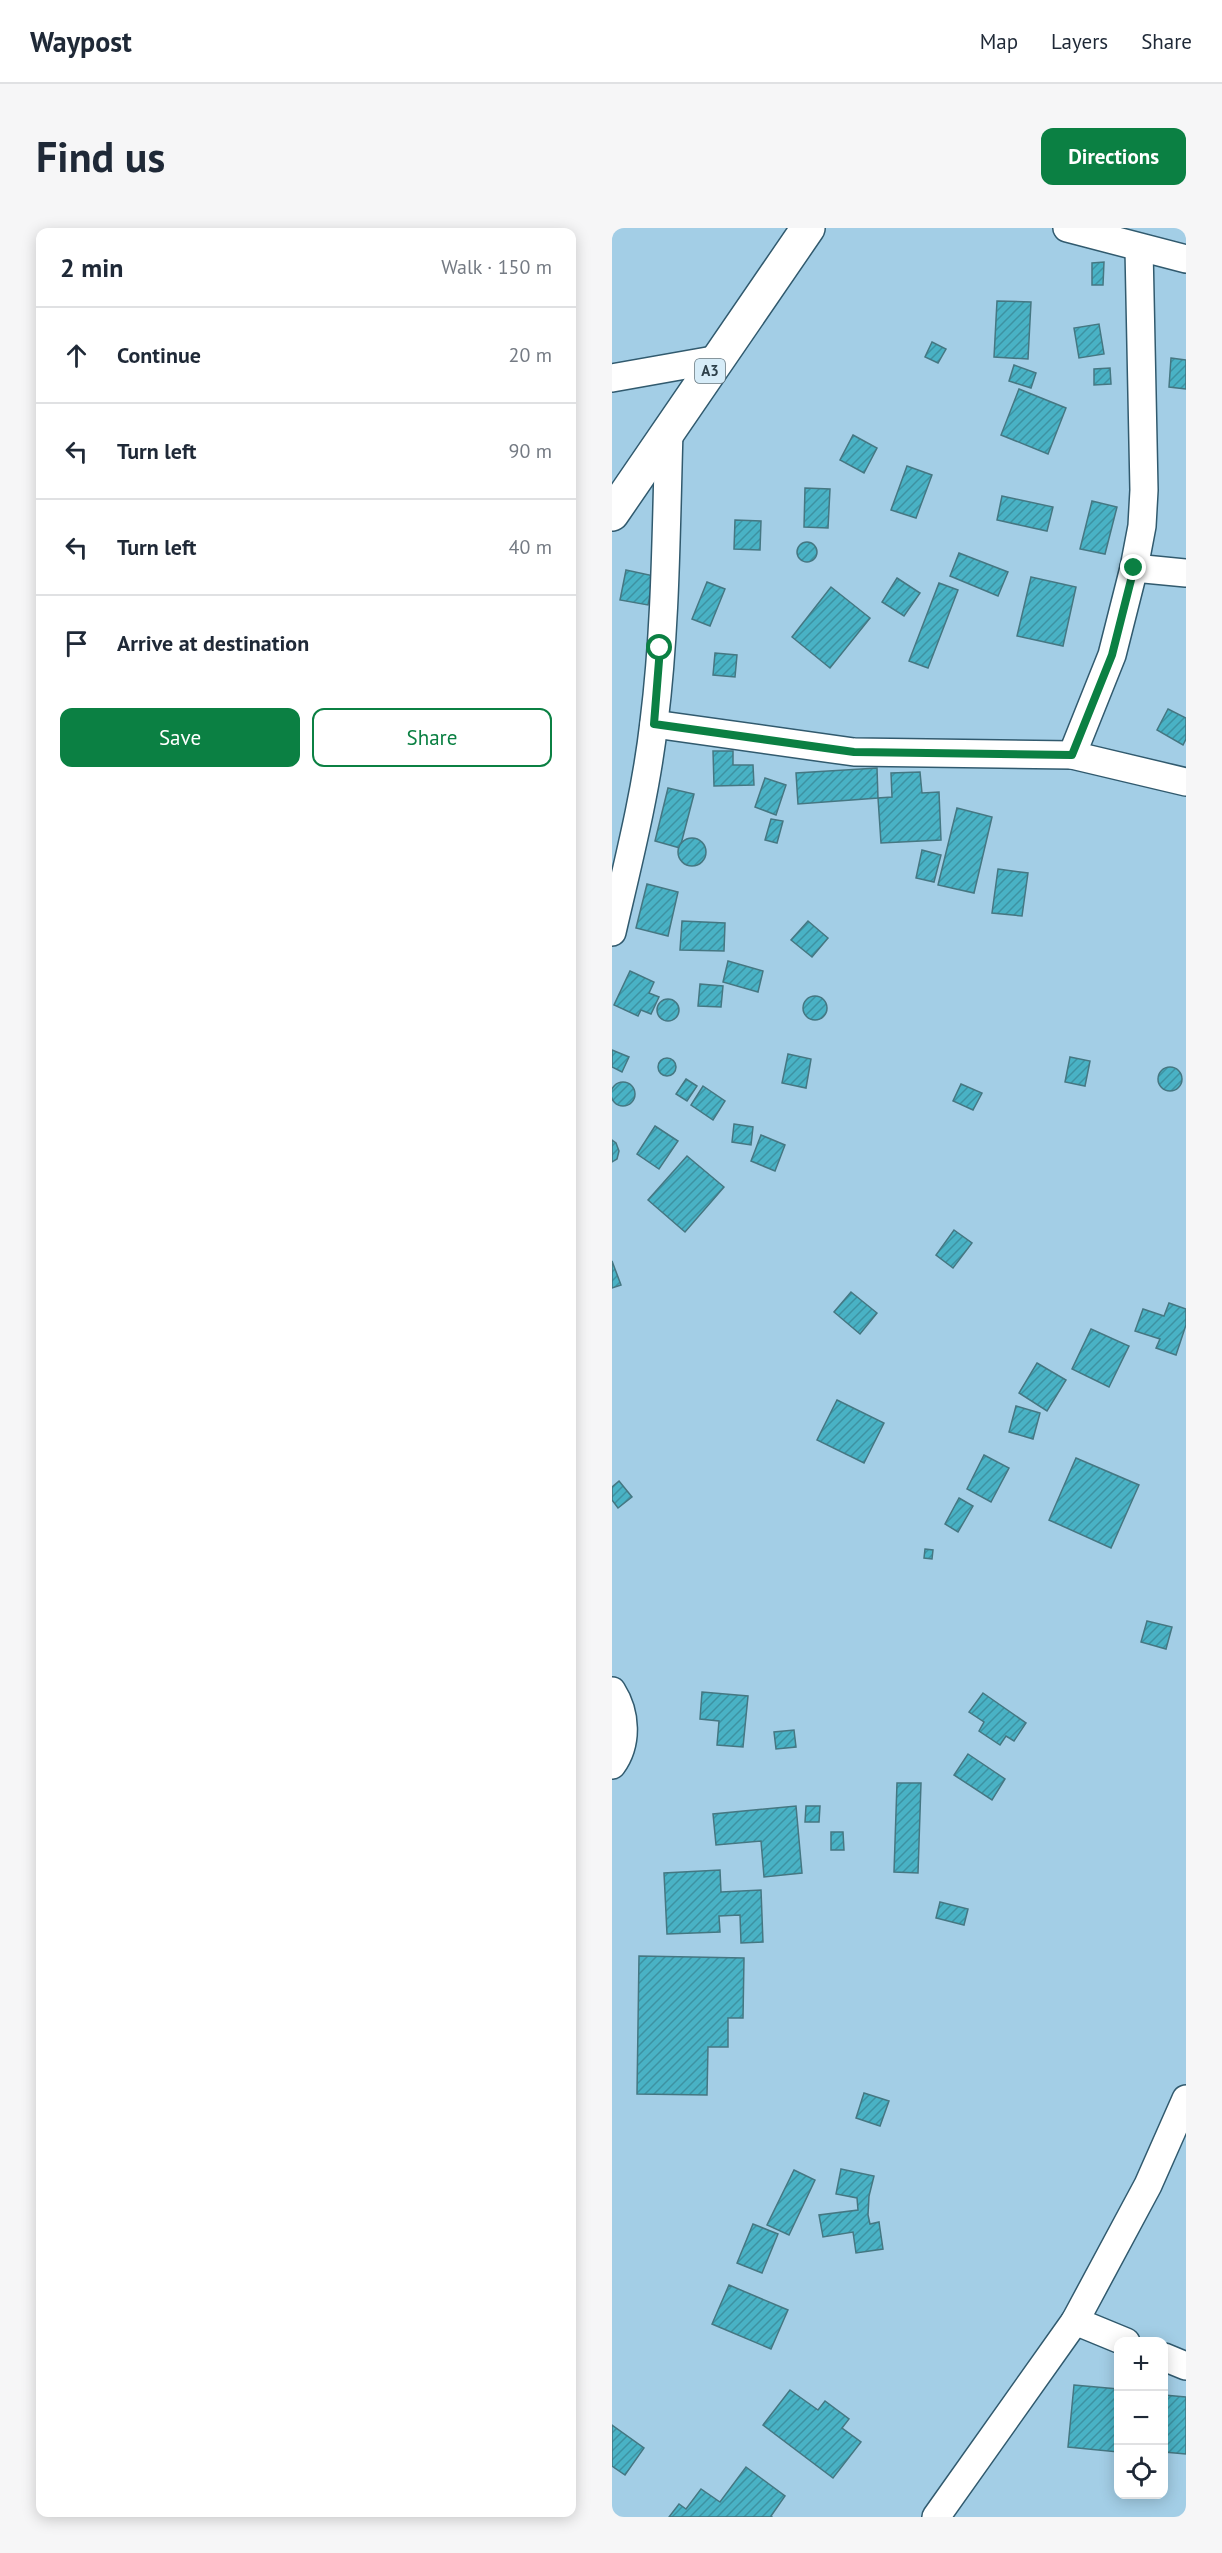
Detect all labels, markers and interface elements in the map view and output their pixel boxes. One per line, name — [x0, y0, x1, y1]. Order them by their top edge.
text: Waypost — [30, 23, 132, 60]
text: Map — [980, 28, 1018, 55]
text: Layers — [1051, 28, 1108, 55]
text: Share — [1141, 28, 1192, 55]
button: Directions — [1041, 128, 1186, 185]
text: Find us — [36, 129, 165, 184]
text: 2 min — [60, 251, 123, 284]
text: Walk · 150 m — [441, 254, 552, 280]
icon: ahead — [60, 339, 93, 372]
text: Continue — [117, 341, 201, 369]
text: 20 m — [509, 342, 552, 368]
road number: A3 — [695, 359, 725, 383]
icon: left — [60, 435, 93, 468]
text: Turn left — [117, 437, 197, 465]
text: 90 m — [509, 438, 552, 464]
icon: left — [60, 531, 93, 564]
text: Turn left — [117, 533, 197, 561]
text: 40 m — [509, 534, 552, 560]
route end — [1120, 554, 1146, 580]
icon: arrive — [60, 627, 93, 660]
text: Arrive at destination — [117, 629, 309, 657]
route start — [646, 634, 672, 660]
button: Save — [60, 708, 300, 767]
button: Share — [312, 708, 552, 767]
map controls — [1114, 2337, 1168, 2499]
button: + — [1114, 2337, 1168, 2391]
button: − — [1114, 2391, 1168, 2445]
button: locate — [1114, 2445, 1168, 2499]

